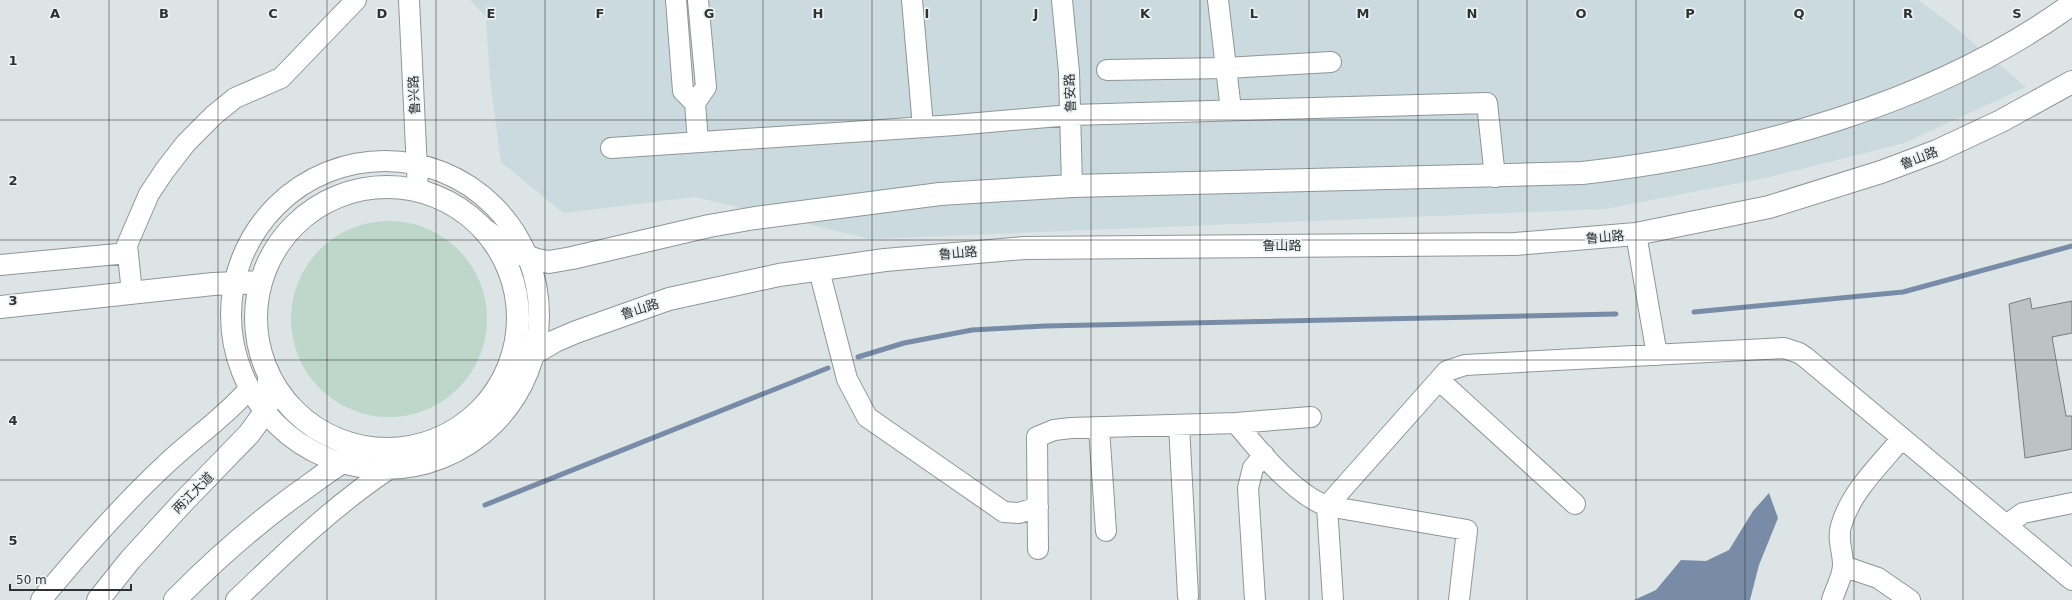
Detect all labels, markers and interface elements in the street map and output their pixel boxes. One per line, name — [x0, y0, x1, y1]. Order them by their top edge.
text: A — [50, 6, 60, 21]
text: B — [159, 6, 169, 21]
text: C — [268, 6, 278, 21]
text: D — [377, 6, 388, 21]
text: E — [487, 6, 495, 21]
text: F — [596, 6, 604, 21]
text: G — [704, 6, 714, 21]
text: H — [813, 6, 823, 21]
text: I — [925, 6, 929, 21]
text: J — [1033, 6, 1038, 21]
text: K — [1140, 6, 1151, 21]
text: L — [1250, 6, 1258, 21]
text: M — [1357, 6, 1369, 21]
text: N — [1467, 6, 1477, 21]
text: O — [1575, 6, 1587, 21]
text: P — [1685, 6, 1695, 21]
text: Q — [1793, 6, 1805, 21]
text: R — [1903, 6, 1913, 21]
text: S — [2012, 6, 2022, 21]
text: 1 — [8, 53, 18, 68]
street label: 鲁安路 — [1062, 73, 1078, 113]
street label: 鲁兴路 — [405, 75, 423, 115]
street label: 鲁山路 — [1898, 144, 1940, 172]
text: 2 — [8, 173, 18, 188]
street label: 鲁山路 — [1585, 228, 1625, 246]
street label: 鲁山路 — [1262, 238, 1302, 253]
street label: 鲁山路 — [938, 244, 978, 262]
text: 3 — [8, 293, 18, 308]
street label: 鲁山路 — [619, 296, 661, 322]
text: 4 — [8, 413, 18, 428]
street label: 两江大道 — [169, 469, 217, 517]
text: 5 — [8, 533, 18, 548]
scale bar — [10, 566, 131, 592]
text: 50 m — [16, 573, 47, 587]

